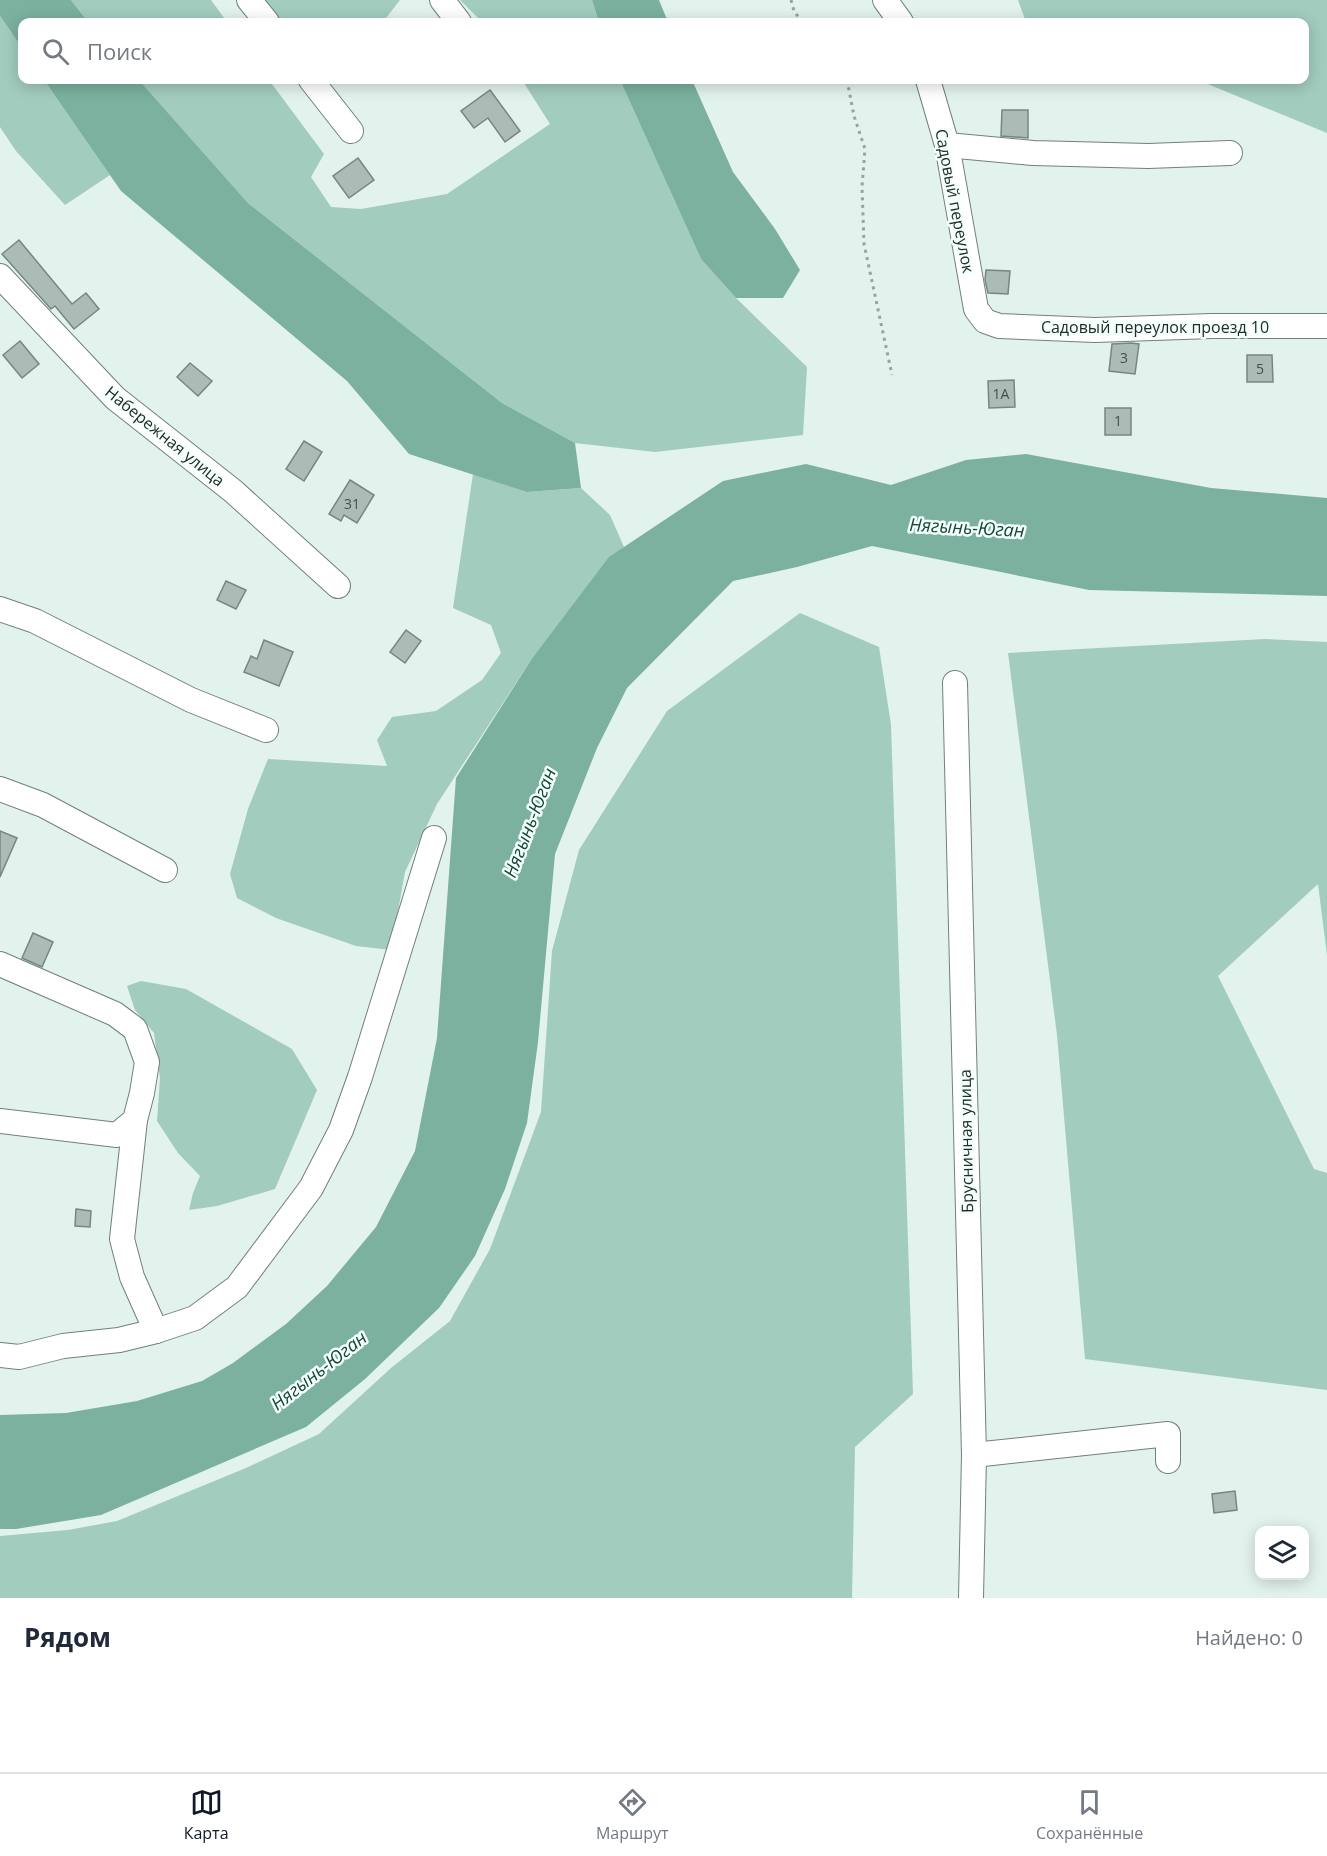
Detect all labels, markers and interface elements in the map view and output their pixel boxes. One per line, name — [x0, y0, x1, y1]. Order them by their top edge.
search box — [18, 18, 1309, 84]
icon: search — [39, 35, 72, 68]
text: Поиск — [87, 36, 152, 66]
street label: Садовый переулок — [930, 127, 980, 276]
street label: Садовый переулок проезд 10 — [1041, 316, 1269, 338]
house number: 3 — [1120, 348, 1128, 367]
house number: 5 — [1256, 359, 1264, 378]
street label: Набережная улица — [101, 381, 229, 491]
house number: 1А — [993, 384, 1010, 403]
house number: 1 — [1114, 411, 1122, 430]
house number: 31 — [344, 494, 360, 513]
water label: Нягынь-Юган — [909, 512, 1026, 542]
water label: Нягынь-Юган — [497, 764, 561, 881]
street label: Брусничная улица — [954, 1069, 978, 1213]
water label: Нягынь-Юган — [266, 1325, 371, 1415]
map controls — [1255, 1526, 1309, 1580]
button: layers — [1255, 1526, 1309, 1580]
text: Рядом — [24, 1619, 111, 1655]
text: Найдено: 0 — [1195, 1624, 1303, 1651]
tab: Карта — [184, 1786, 229, 1844]
tab: Маршрут — [596, 1786, 669, 1844]
tab: Сохранённые — [1036, 1786, 1143, 1844]

